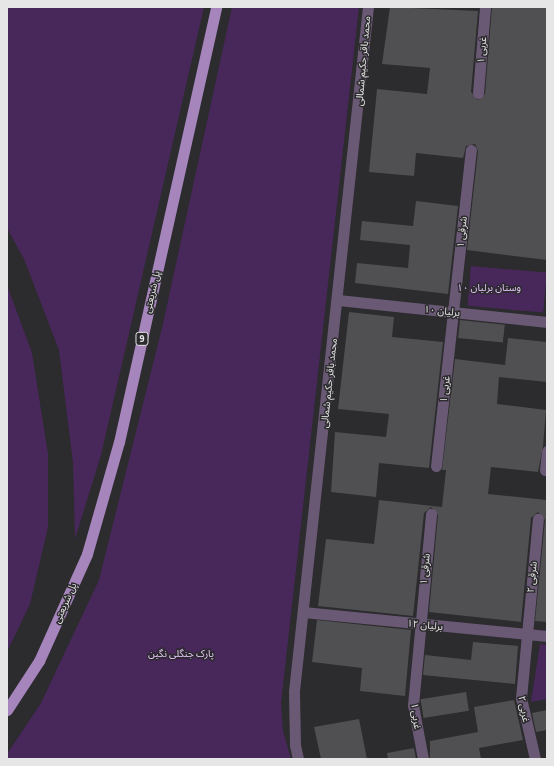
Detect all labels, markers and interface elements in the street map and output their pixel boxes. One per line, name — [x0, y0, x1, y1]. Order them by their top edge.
street label: محمد باقر حکیم شمالی — [353, 16, 373, 106]
street label: ۱ غربی — [475, 36, 489, 64]
street label: ۱ شرقی — [454, 216, 470, 248]
street label: پل شریعتی — [141, 270, 163, 314]
park label: وستان برلیان ۱۰ — [457, 282, 521, 294]
street label: برلیان ۱۰ — [423, 303, 461, 319]
road number: 9 — [135, 332, 149, 346]
street label: محمد باقر حکیم شمالی — [318, 338, 340, 428]
street label: ۱ غربی — [437, 375, 453, 403]
street label: ۱ شرقی — [417, 553, 433, 585]
street label: ۲ شرقی — [524, 561, 540, 593]
street label: پل شریعتی — [51, 581, 79, 625]
street label: برلیان ۱۲ — [406, 617, 444, 633]
park label: پارک جنگلی نگین — [148, 648, 214, 660]
street label: ۲ غربی — [516, 695, 532, 723]
street label: ۱ غربی — [408, 702, 424, 730]

